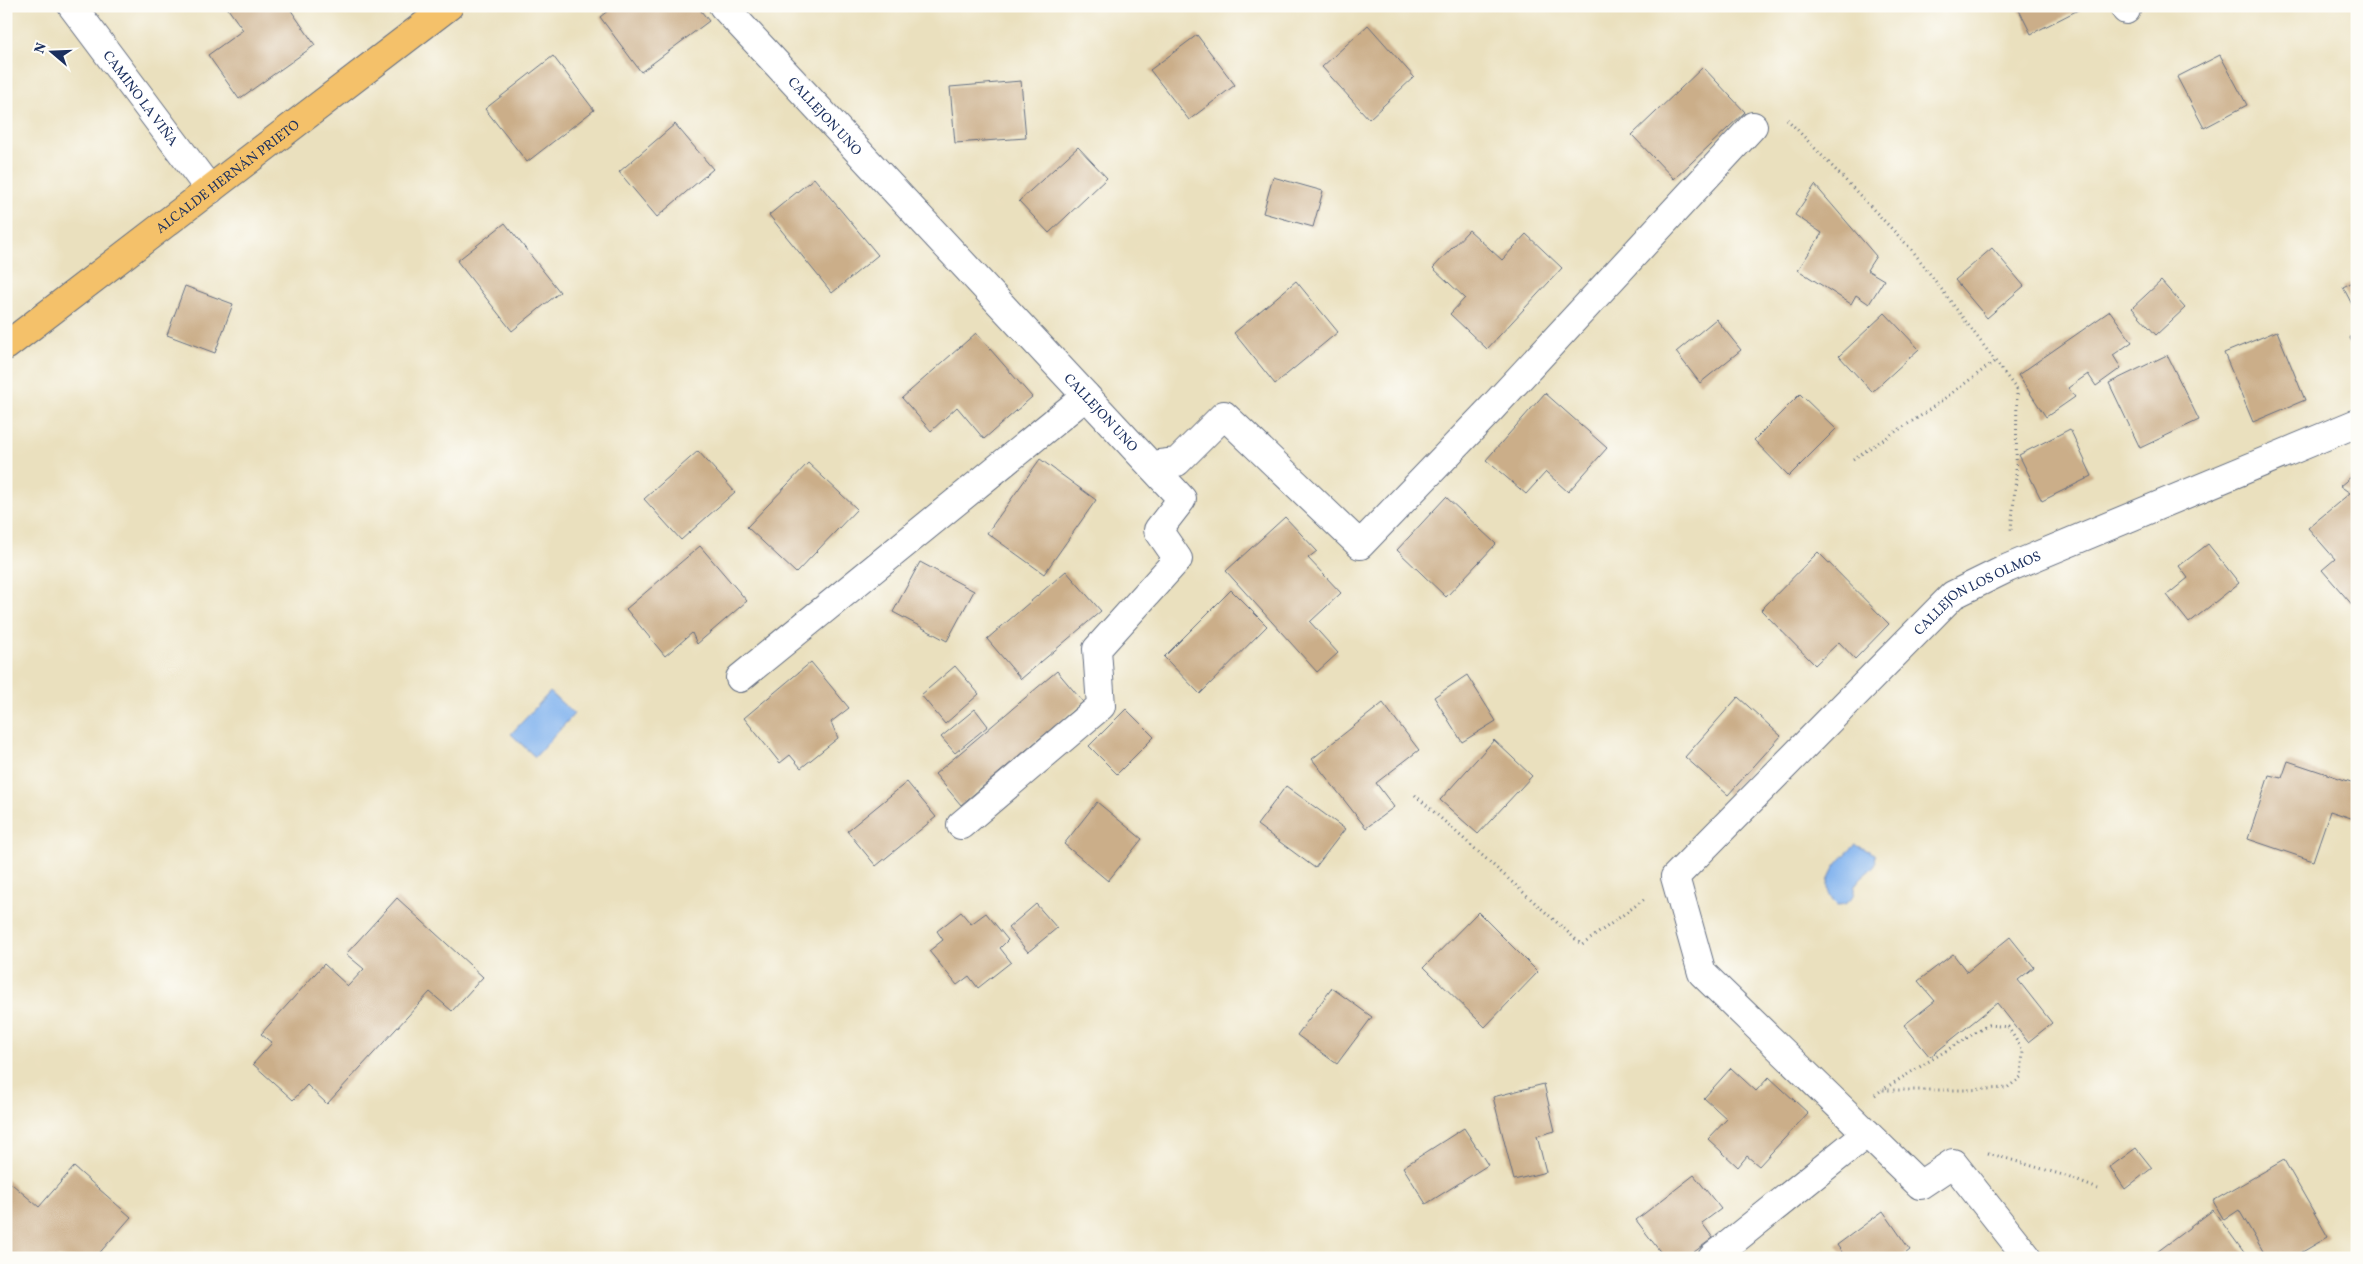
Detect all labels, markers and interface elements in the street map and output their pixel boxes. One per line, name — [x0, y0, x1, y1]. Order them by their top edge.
north arrow — [28, 28, 78, 78]
text: N — [30, 40, 52, 56]
street label: CAMINO LA VIÑA — [98, 47, 182, 151]
street label: CALLEJON UNO — [783, 73, 865, 160]
street label: ALCALDE HERNÁN PRIETO — [152, 116, 304, 239]
street label: CALLEJON UNO — [1059, 370, 1141, 457]
street label: CALLEJON LOS OLMOS — [1910, 547, 2044, 640]

